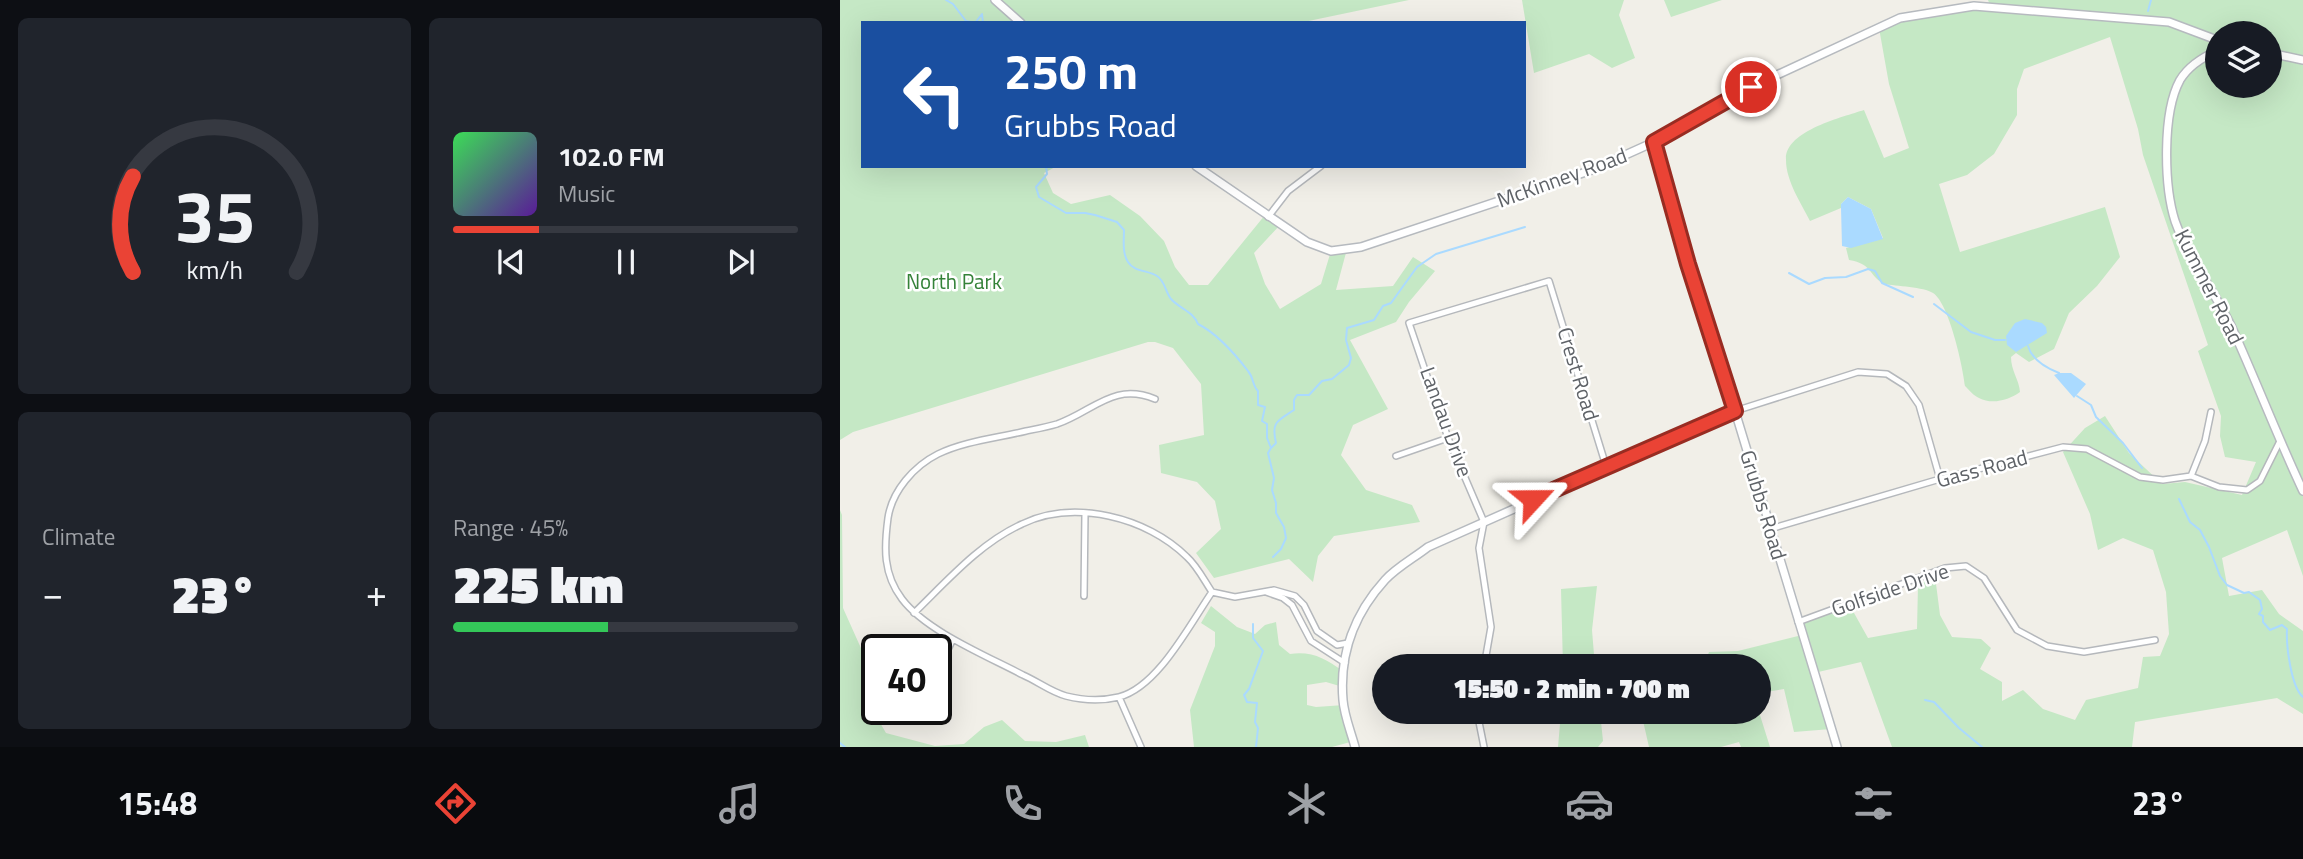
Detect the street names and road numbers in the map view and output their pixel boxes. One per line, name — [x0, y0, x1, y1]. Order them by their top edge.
street label: McKinney Road — [1492, 139, 1631, 215]
street label: Kummer Road — [2167, 223, 2253, 350]
street label: Crest Road — [1550, 323, 1608, 424]
street label: Landau Drive — [1412, 362, 1482, 481]
street label: Gass Road — [1933, 441, 2031, 496]
street label: Grubbs Road — [1732, 446, 1796, 564]
street label: Golfside Drive — [1827, 554, 1953, 624]

